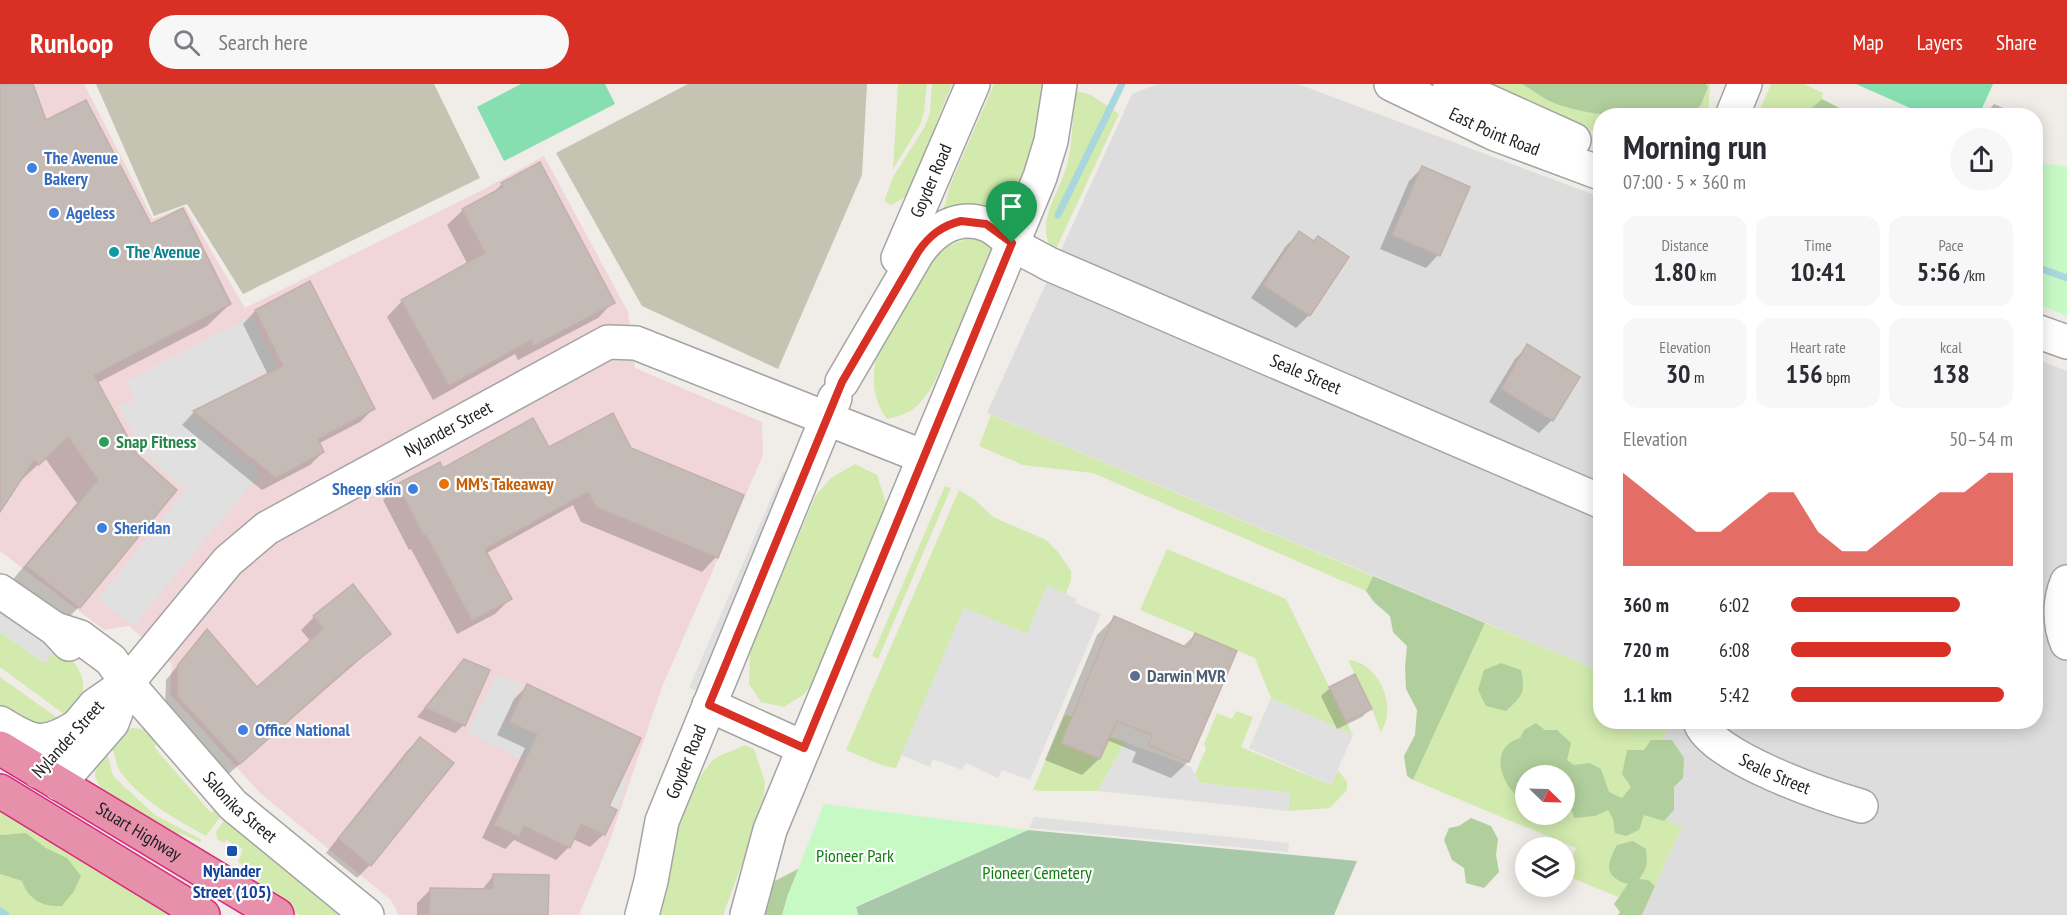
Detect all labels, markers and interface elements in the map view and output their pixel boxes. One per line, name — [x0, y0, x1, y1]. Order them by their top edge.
search box — [149, 15, 569, 69]
text: Runloop — [30, 24, 113, 61]
icon: search — [170, 26, 203, 59]
text: Search here — [218, 28, 308, 56]
text: Map — [1853, 29, 1884, 56]
text: Layers — [1917, 29, 1963, 56]
text: Share — [1996, 29, 2037, 56]
street label: East Point Road — [1445, 102, 1543, 161]
text: Morning run — [1623, 125, 1767, 168]
button: share — [1950, 128, 2013, 191]
street label: Goyder Road — [905, 140, 957, 221]
place label: The Avenue Bakery — [44, 146, 118, 190]
marker: The Avenue Bakery — [25, 161, 39, 175]
text: 07:00 · 5 × 360 m — [1623, 169, 1746, 195]
pin — [986, 181, 1037, 243]
icon: arrive — [995, 190, 1028, 223]
place label: Ageless — [65, 201, 115, 224]
marker: Ageless — [47, 206, 61, 220]
text: Distance — [1661, 235, 1709, 255]
text: Time — [1804, 235, 1832, 255]
text: Pace — [1938, 235, 1964, 255]
place label: The Avenue — [126, 240, 200, 263]
marker: The Avenue — [107, 245, 121, 259]
text: 1.80 — [1654, 255, 1696, 288]
text: 10:41 — [1790, 255, 1846, 288]
text: 5:56 — [1917, 255, 1961, 288]
text: km — [1696, 265, 1716, 285]
text: /km — [1961, 265, 1985, 285]
text: Elevation — [1659, 337, 1711, 357]
text: Heart rate — [1790, 337, 1846, 357]
text: kcal — [1940, 337, 1962, 357]
street label: Seale Street — [1267, 348, 1345, 399]
text: 30 — [1666, 357, 1691, 390]
text: 156 — [1785, 357, 1823, 390]
text: 138 — [1932, 357, 1970, 390]
text: m — [1691, 367, 1704, 387]
text: bpm — [1823, 367, 1851, 387]
street label: Nylander Street — [400, 395, 496, 462]
text: Elevation — [1623, 426, 1687, 452]
text: 50–54 m — [1949, 426, 2013, 452]
place label: Snap Fitness — [116, 430, 196, 453]
marker: Snap Fitness — [97, 435, 111, 449]
place label: MM’s Takeaway — [456, 472, 555, 495]
place label: Sheep skin — [332, 477, 401, 500]
marker: MM’s Takeaway — [437, 477, 451, 491]
marker: Sheep skin — [406, 482, 420, 496]
place label: Sheridan — [114, 516, 171, 539]
marker: Sheridan — [95, 521, 109, 535]
text: 360 m — [1623, 592, 1669, 618]
text: 6:02 — [1719, 592, 1750, 618]
text: 720 m — [1623, 637, 1669, 663]
text: 6:08 — [1719, 637, 1750, 663]
place label: Darwin MVR — [1147, 664, 1226, 687]
marker: Darwin MVR — [1128, 669, 1142, 683]
text: 1.1 km — [1623, 682, 1672, 708]
text: 5:42 — [1719, 682, 1750, 708]
street label: Nylander Street — [27, 695, 109, 782]
place label: Office National — [255, 718, 350, 741]
street label: Goyder Road — [660, 721, 711, 802]
marker: Office National — [236, 723, 250, 737]
street label: Seale Street — [1735, 748, 1814, 799]
north arrow — [1515, 765, 1575, 825]
map controls — [1515, 765, 1575, 897]
street label: Salonika Street — [198, 767, 282, 847]
street label: Stuart Highway — [92, 797, 186, 866]
button: layers — [1515, 837, 1575, 897]
marker: Nylander Street (105) — [225, 844, 239, 858]
park label: Pioneer Park — [816, 844, 894, 867]
place label: Nylander Street (105) — [193, 859, 271, 903]
park label: Pioneer Cemetery — [982, 861, 1092, 884]

